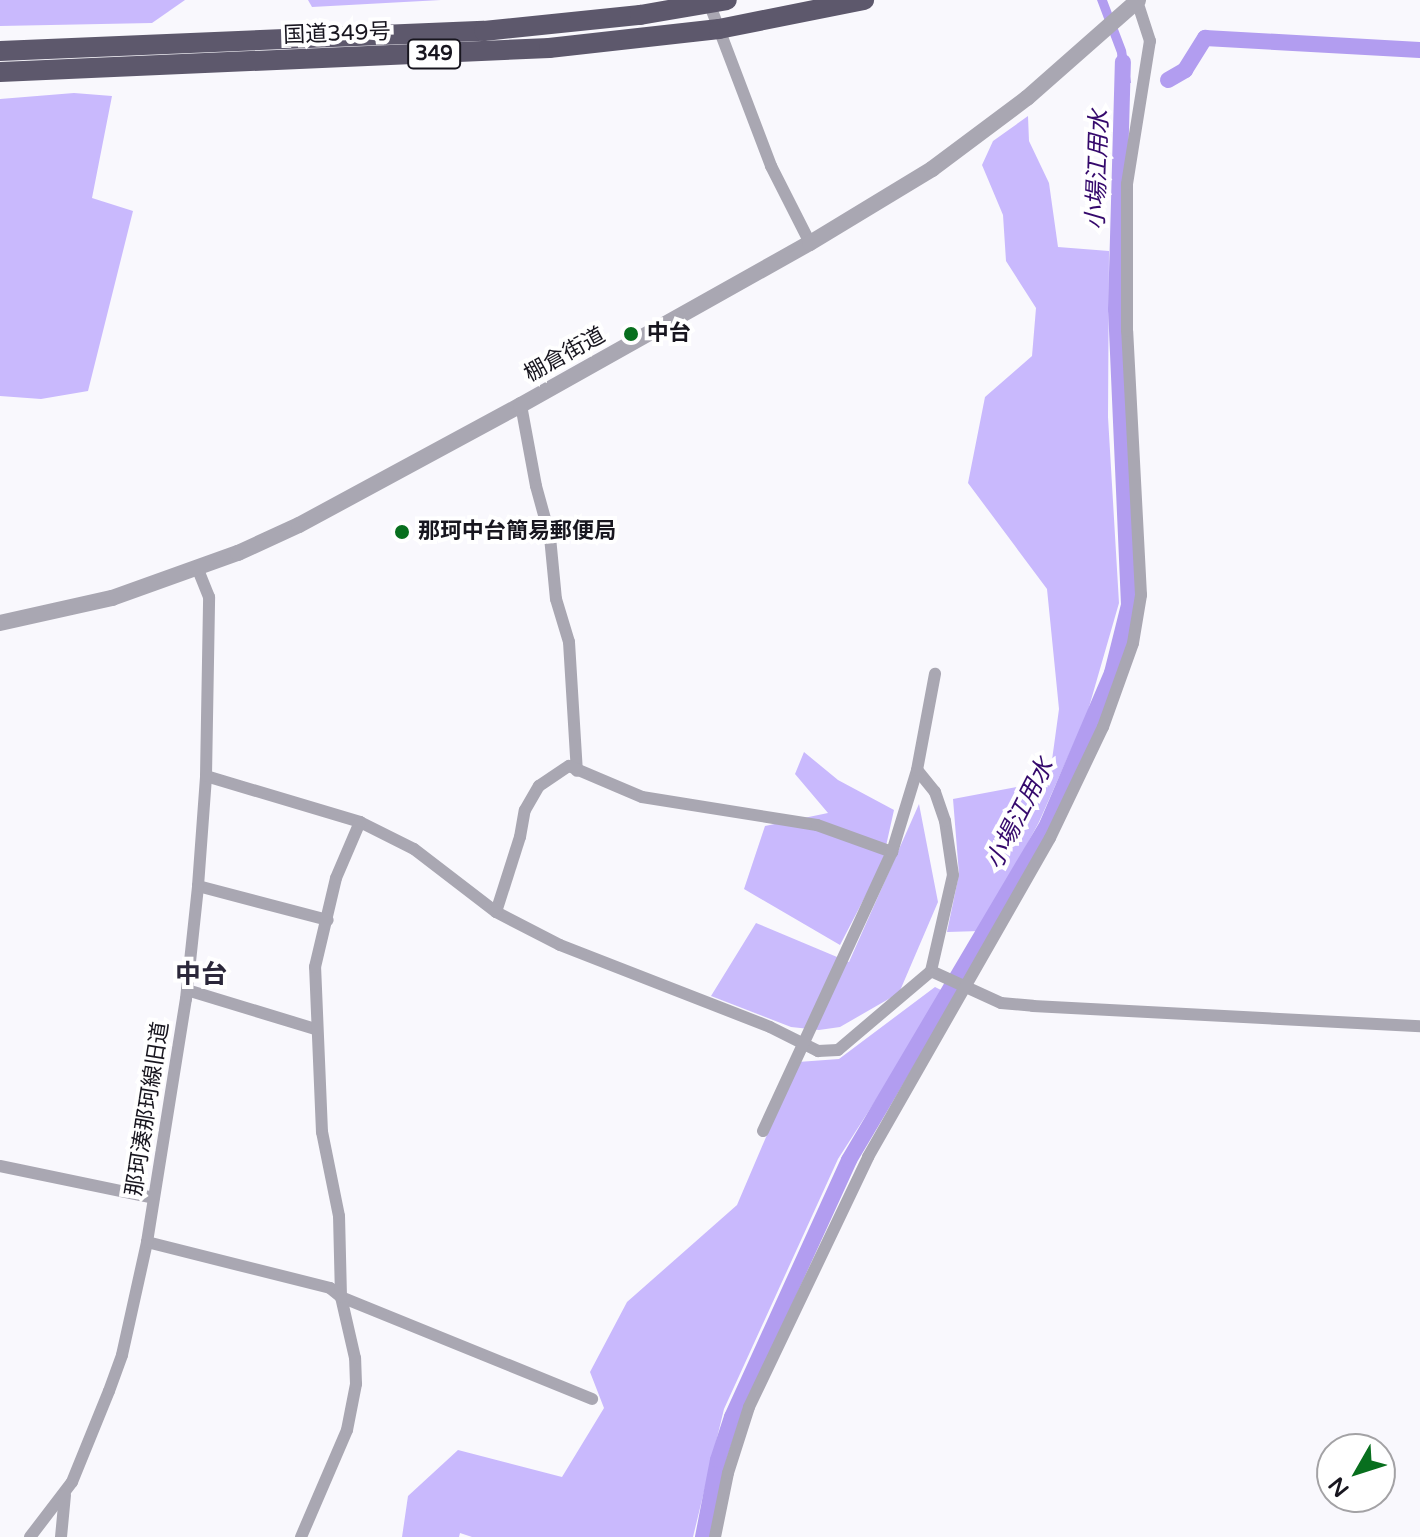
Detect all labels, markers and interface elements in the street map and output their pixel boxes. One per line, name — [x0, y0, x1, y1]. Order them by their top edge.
street label: 国道349号 — [283, 19, 391, 49]
road number: 349 — [406, 38, 462, 70]
water label: 小場江用水 — [1082, 110, 1114, 230]
place label: 中台 — [647, 321, 691, 347]
street label: 棚倉街道 — [520, 322, 610, 388]
marker: 中台 — [622, 325, 640, 343]
place label: 那珂中台簡易郵便局 — [418, 519, 616, 545]
marker: 那珂中台簡易郵便局 — [393, 523, 411, 541]
water label: 小場江用水 — [980, 754, 1060, 874]
district label: 中台 — [175, 959, 227, 991]
street label: 那珂湊那珂線旧道 — [121, 1020, 175, 1198]
north arrow — [1316, 1433, 1396, 1513]
text: N — [1323, 1472, 1355, 1502]

